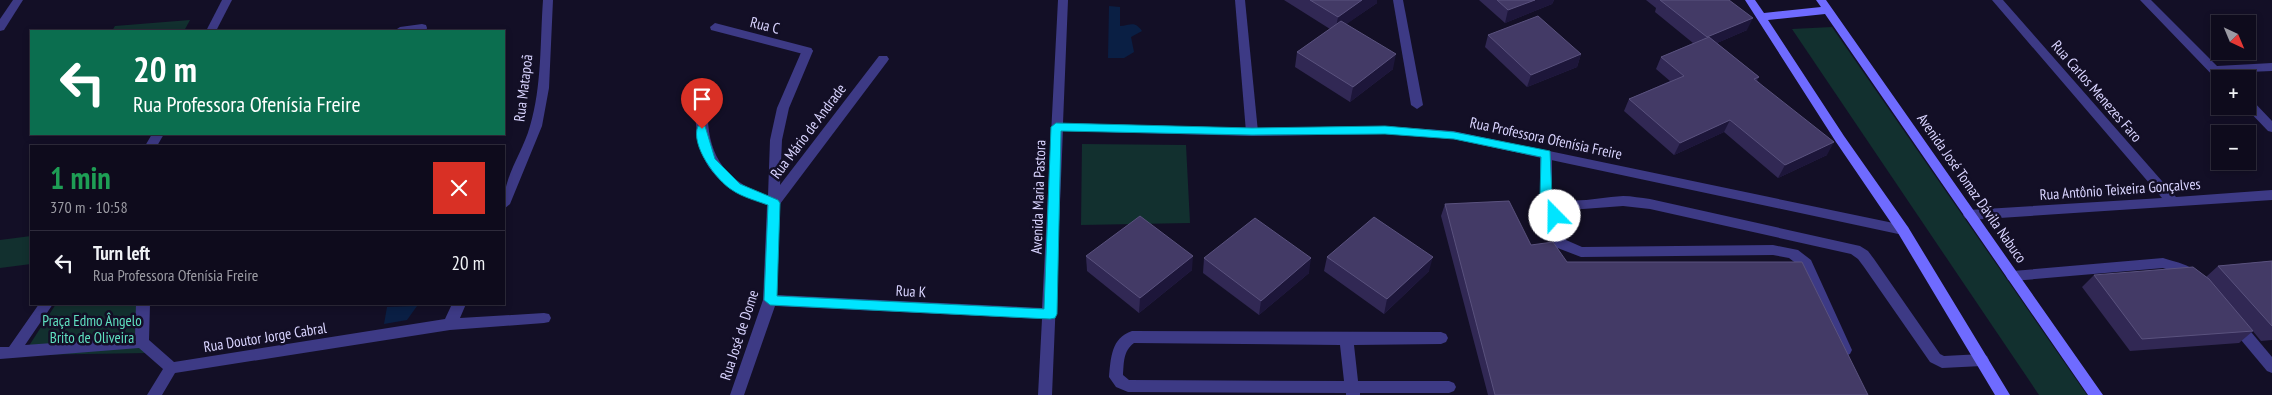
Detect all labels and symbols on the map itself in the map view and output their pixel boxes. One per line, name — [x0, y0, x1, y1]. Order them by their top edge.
street label: Rua C — [748, 12, 782, 38]
north arrow — [2211, 15, 2256, 60]
street label: Rua Carlos Menezes Faro — [2048, 36, 2146, 146]
street label: Rua Matapoã — [509, 53, 537, 123]
pin — [681, 78, 723, 129]
street label: Rua Mário de Andrade — [766, 80, 850, 182]
street label: Avenida José Tomaz Dávila Nabuco — [1913, 110, 2031, 266]
street label: Rua Professora Ofenísia Freire — [1468, 113, 1624, 163]
street label: Avenida Maria Pastora — [1027, 140, 1049, 254]
street label: Rua Antônio Teixeira Gonçalves — [2039, 174, 2201, 204]
position arrow — [1528, 189, 1580, 241]
street label: Rua K — [895, 281, 927, 301]
street label: Rua José de Dome — [715, 288, 763, 382]
park label: Praça Edmo Ângelo Brito de Oliveira — [42, 311, 142, 347]
street label: Rua Doutor Jorge Cabral — [202, 318, 328, 356]

